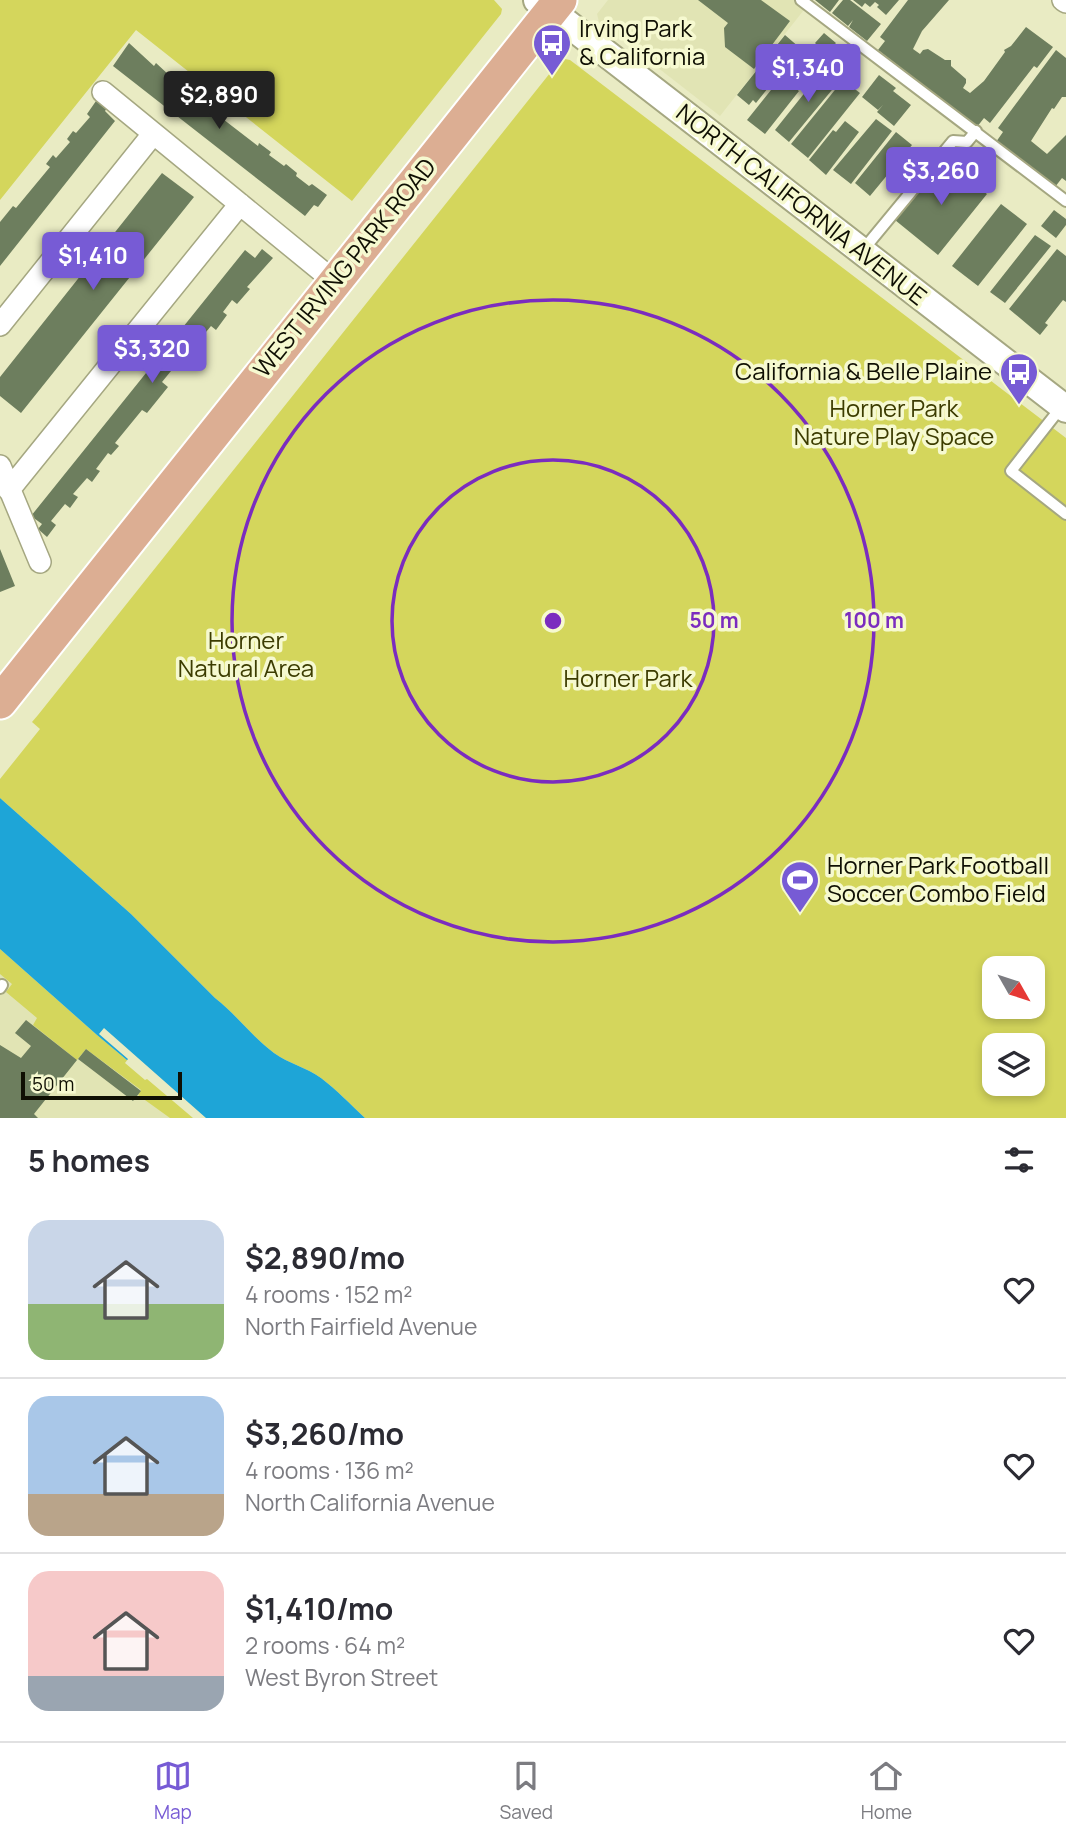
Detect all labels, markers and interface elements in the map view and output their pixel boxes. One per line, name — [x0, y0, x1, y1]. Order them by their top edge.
place label: Irving Park & California — [579, 11, 705, 72]
bus stop icon: Irving Park & California — [531, 22, 573, 77]
pin: $1,340 — [751, 44, 865, 104]
text: $1,340 — [771, 51, 845, 83]
pin: $2,890 — [162, 72, 276, 131]
text: $2,890 — [180, 78, 258, 110]
street label: NORTH CALIFORNIA AVENUE — [670, 96, 934, 312]
pin: $3,260 — [884, 148, 998, 207]
street label: WEST IRVING PARK ROAD — [245, 151, 443, 384]
text: $3,260 — [902, 154, 980, 186]
pin: $1,410 — [36, 232, 150, 292]
text: $1,410 — [58, 239, 128, 271]
pin: $3,320 — [95, 326, 209, 385]
text: $3,320 — [113, 332, 191, 364]
bus stop icon: California & Belle Plaine — [998, 351, 1040, 406]
place label: California & Belle Plaine — [735, 354, 992, 387]
park label: Horner Park Nature Play Space — [794, 391, 994, 452]
text: 50 m — [689, 606, 739, 634]
text: 100 m — [844, 606, 904, 634]
centre of rings — [541, 609, 565, 633]
park label: Horner Natural Area — [178, 623, 314, 684]
park label: Horner Park — [564, 661, 693, 694]
place label: Horner Park Football Soccer Combo Field — [827, 848, 1049, 909]
sports icon: Horner Park Football Soccer Combo Field — [779, 859, 821, 914]
north arrow — [982, 956, 1045, 1018]
map controls — [982, 956, 1045, 1096]
button: layers — [982, 1033, 1045, 1096]
scale bar — [21, 1069, 182, 1101]
text: 50 m — [32, 1071, 74, 1097]
text: 5 homes — [28, 1140, 150, 1181]
icon: filters — [1000, 1141, 1038, 1179]
text: $2,890/mo — [245, 1237, 405, 1278]
icon: home — [84, 1248, 168, 1332]
icon: heart — [1000, 1271, 1038, 1309]
text: 4 rooms · 152 m² — [245, 1278, 412, 1310]
text: North Fairfield Avenue — [245, 1310, 477, 1342]
text: $3,260/mo — [245, 1413, 404, 1454]
icon: home — [84, 1424, 168, 1508]
icon: heart — [1000, 1447, 1038, 1485]
text: 4 rooms · 136 m² — [245, 1454, 414, 1486]
text: North California Avenue — [245, 1486, 495, 1518]
text: $1,410/mo — [245, 1588, 393, 1629]
icon: home — [84, 1599, 168, 1683]
icon: heart — [1000, 1622, 1038, 1660]
text: 2 rooms · 64 m² — [245, 1629, 405, 1661]
text: West Byron Street — [245, 1661, 438, 1693]
tab: Map — [154, 1757, 192, 1825]
tab: Saved — [500, 1757, 553, 1825]
tab: Home — [861, 1757, 912, 1825]

